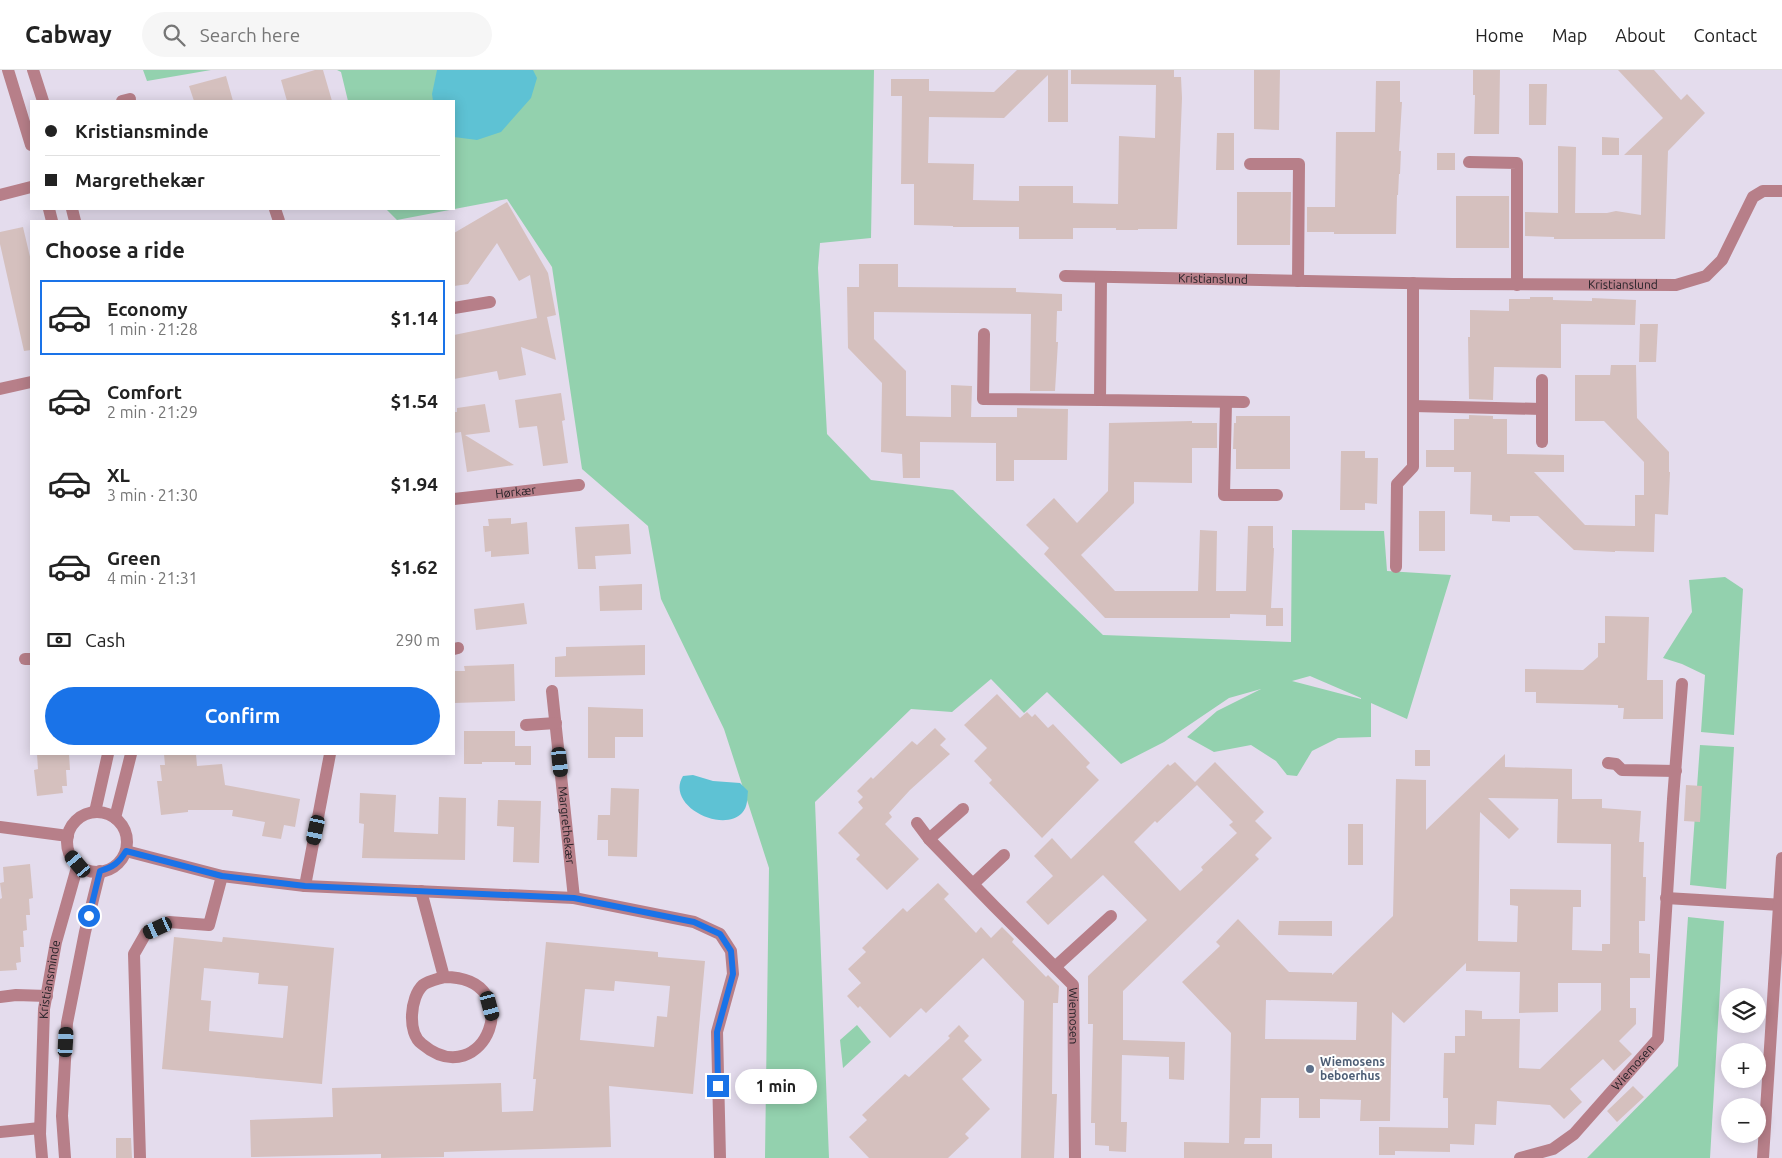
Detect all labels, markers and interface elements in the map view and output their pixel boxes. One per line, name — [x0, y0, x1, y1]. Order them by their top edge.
search box — [142, 12, 492, 57]
text: Cabway — [25, 21, 112, 48]
icon: search — [160, 21, 188, 49]
text: Search here — [200, 24, 300, 46]
text: Home — [1475, 25, 1524, 45]
text: Map — [1552, 25, 1587, 45]
text: About — [1615, 25, 1665, 45]
text: Contact — [1693, 25, 1757, 45]
text: Kristiansminde — [75, 120, 209, 142]
text: Margrethekær — [75, 169, 205, 191]
text: Choose a ride — [45, 237, 185, 262]
street label: Kristianslund — [1178, 271, 1248, 286]
street label: Kristianslund — [1588, 278, 1658, 291]
icon: car — [47, 295, 92, 340]
text: Economy — [107, 298, 188, 320]
text: $1.14 — [390, 307, 438, 329]
text: 1 min · 21:28 — [107, 320, 198, 338]
icon: car — [47, 378, 92, 423]
text: Comfort — [107, 381, 182, 403]
text: $1.54 — [390, 390, 438, 412]
text: 2 min · 21:29 — [107, 403, 198, 421]
icon: car — [47, 461, 92, 506]
text: XL — [107, 464, 130, 486]
text: $1.94 — [390, 473, 438, 495]
street label: Hørkær — [495, 483, 537, 500]
text: 3 min · 21:30 — [107, 486, 198, 504]
icon: car — [47, 544, 92, 589]
text: Green — [107, 547, 161, 569]
text: $1.62 — [390, 556, 438, 578]
text: 4 min · 21:31 — [107, 569, 198, 587]
icon: cash — [45, 626, 73, 654]
text: Cash — [85, 629, 126, 651]
text: 290 m — [395, 631, 440, 649]
button: Confirm — [45, 687, 440, 745]
car — [550, 746, 569, 778]
street label: Margrethekær — [556, 786, 577, 865]
car — [305, 814, 326, 846]
car — [62, 848, 93, 880]
route start — [78, 905, 100, 927]
car — [141, 915, 174, 941]
street label: Kristiansminde — [37, 939, 62, 1019]
street label: Wiemosen — [1067, 987, 1081, 1044]
map controls — [1721, 988, 1766, 1143]
button: layers — [1721, 988, 1766, 1033]
car — [478, 990, 501, 1022]
car — [57, 1027, 74, 1057]
street label: Wiemosen — [1609, 1041, 1656, 1093]
button: + — [1721, 1043, 1766, 1088]
place label: Wiemosens beboerhus — [1320, 1055, 1385, 1082]
marker: Wiemosens beboerhus — [1304, 1063, 1316, 1075]
callout: 1 min — [736, 1068, 818, 1104]
route end — [707, 1075, 729, 1097]
text: 1 min — [756, 1077, 796, 1095]
button: − — [1721, 1098, 1766, 1143]

